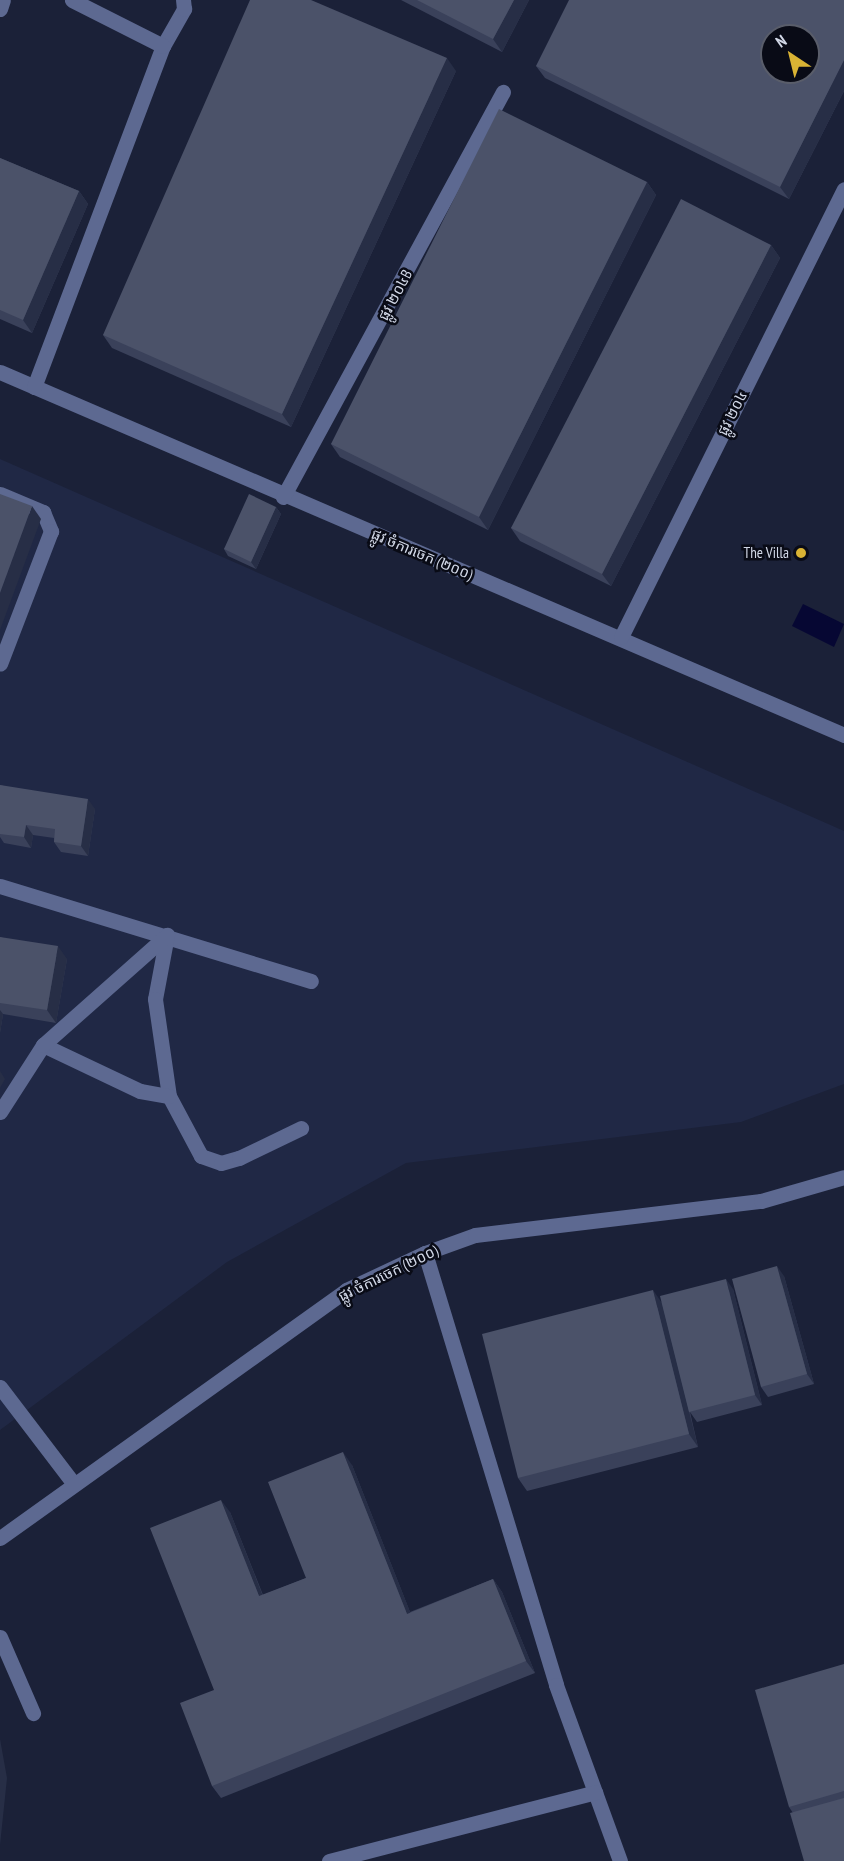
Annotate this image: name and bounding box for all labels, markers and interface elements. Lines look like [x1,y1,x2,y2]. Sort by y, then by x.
north arrow [760,24,820,84]
text: N [772,30,790,52]
street label: ផ្លូវ ២០៤B [374,266,416,324]
street label: ផ្លូវ ២០៤ [713,388,751,438]
street label: ផ្លូវ ចំការចេក (២០០) [369,525,475,583]
place label: The Villa [743,544,789,562]
marker: The Villa [794,546,808,560]
street label: ផ្លូវ ចំការចេក (២០០) [335,1241,441,1305]

